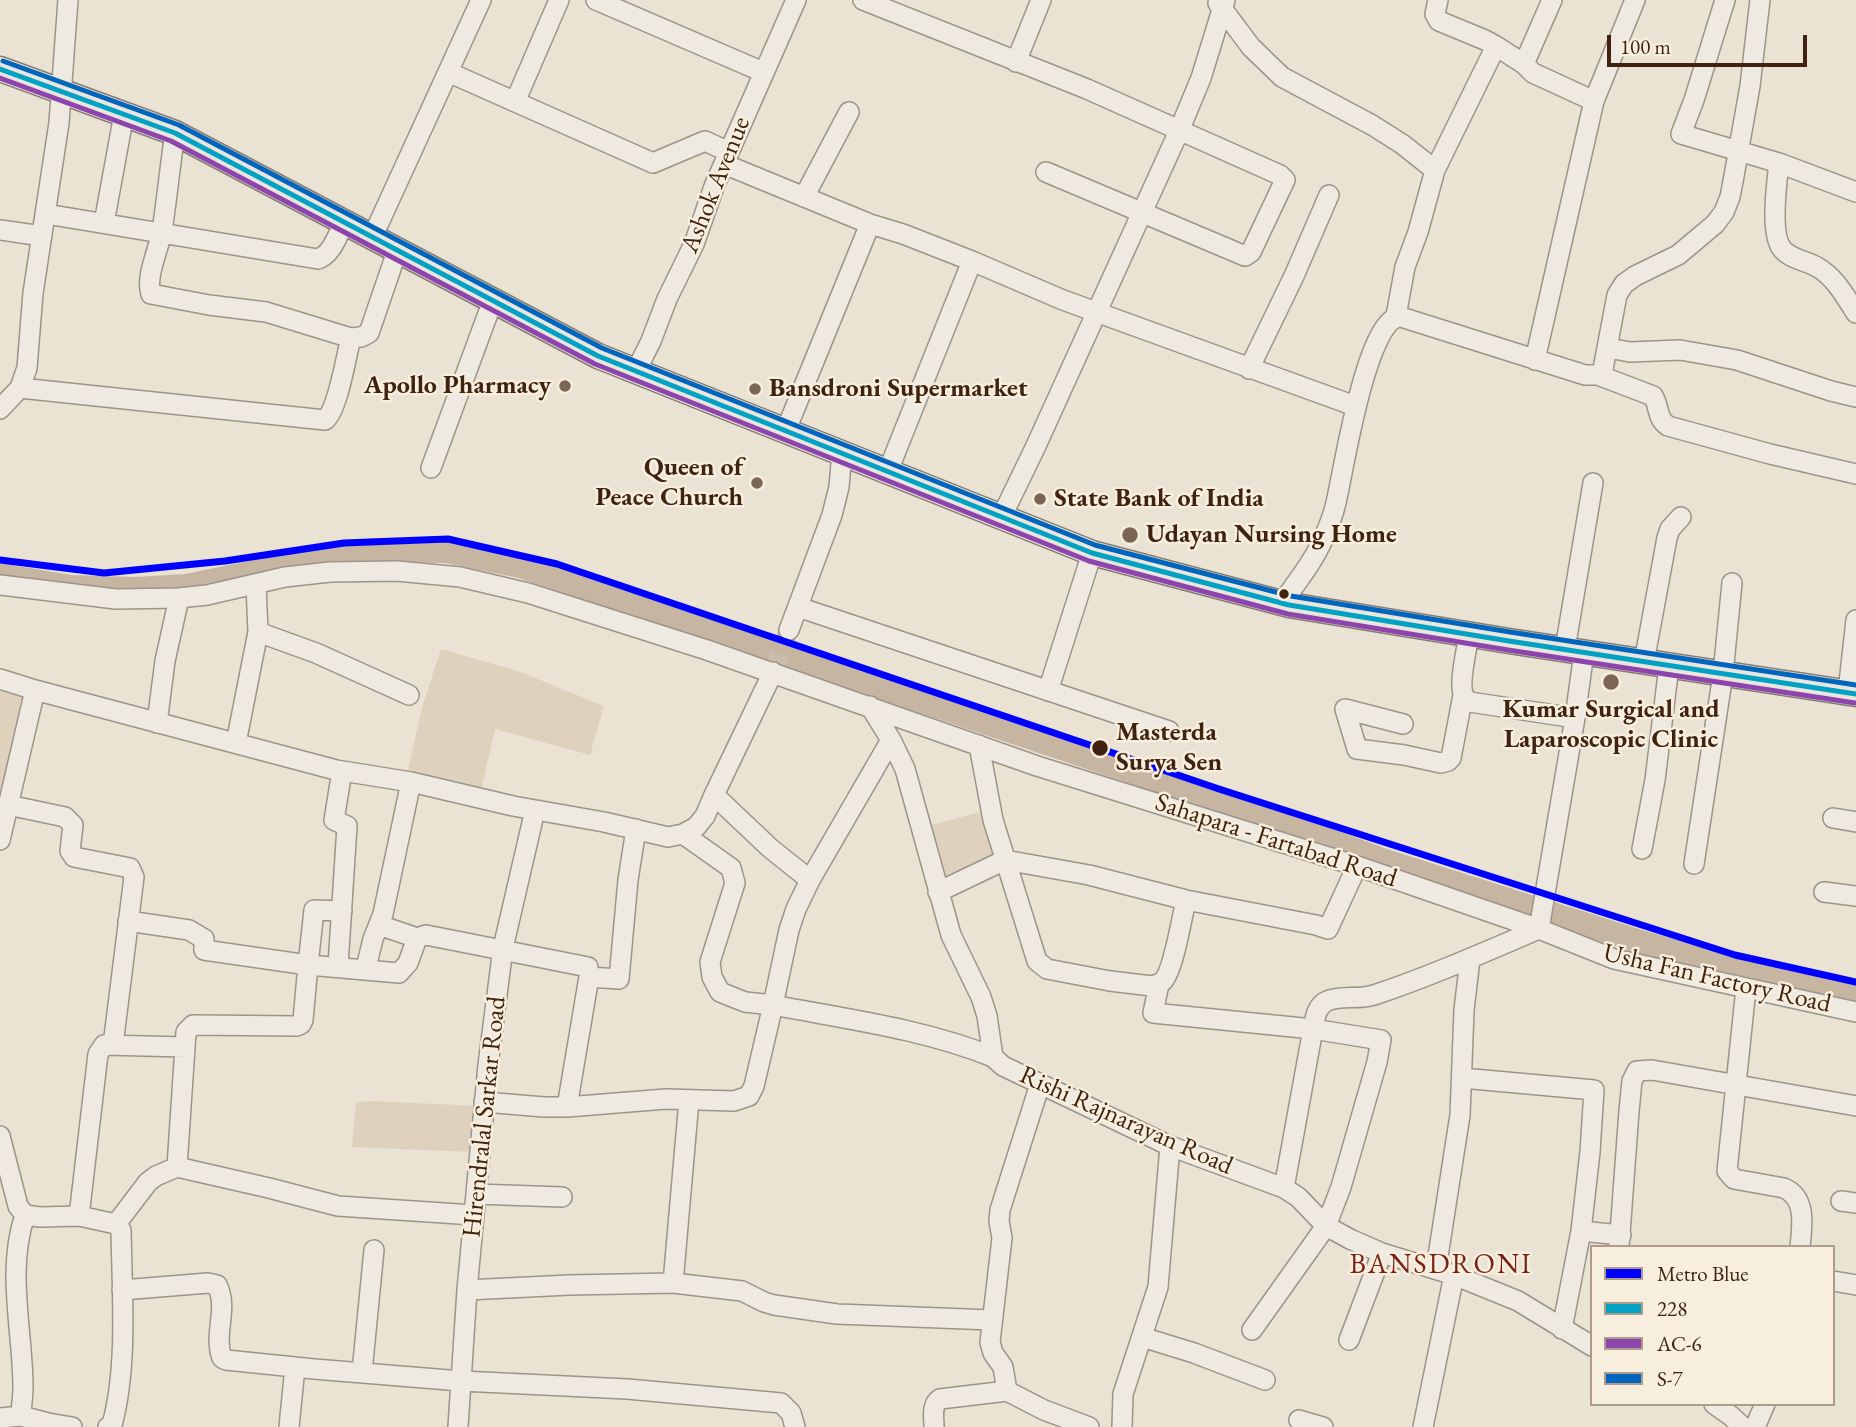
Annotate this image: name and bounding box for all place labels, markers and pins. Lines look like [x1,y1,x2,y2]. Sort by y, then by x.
place label: Apollo Pharmacy [364,370,551,402]
place label: Bansdroni Supermarket [769,373,1028,405]
marker: Apollo Pharmacy [557,378,573,394]
marker: Bansdroni Supermarket [747,381,763,397]
place label: Queen of Peace Church [595,452,743,514]
marker: Queen of Peace Church [749,475,765,491]
place label: State Bank of India [1054,483,1264,515]
marker: State Bank of India [1032,491,1048,507]
place label: Udayan Nursing Home [1146,519,1397,551]
marker: Udayan Nursing Home [1120,525,1140,545]
unlabelled marker [1277,587,1291,601]
marker: Kumar Surgical and Laparoscopic Clinic [1601,672,1621,692]
place label: Kumar Surgical and Laparoscopic Clinic [1502,694,1720,756]
place label: Masterda Surya Sen [1116,717,1222,778]
marker: Masterda Surya Sen [1090,738,1110,758]

